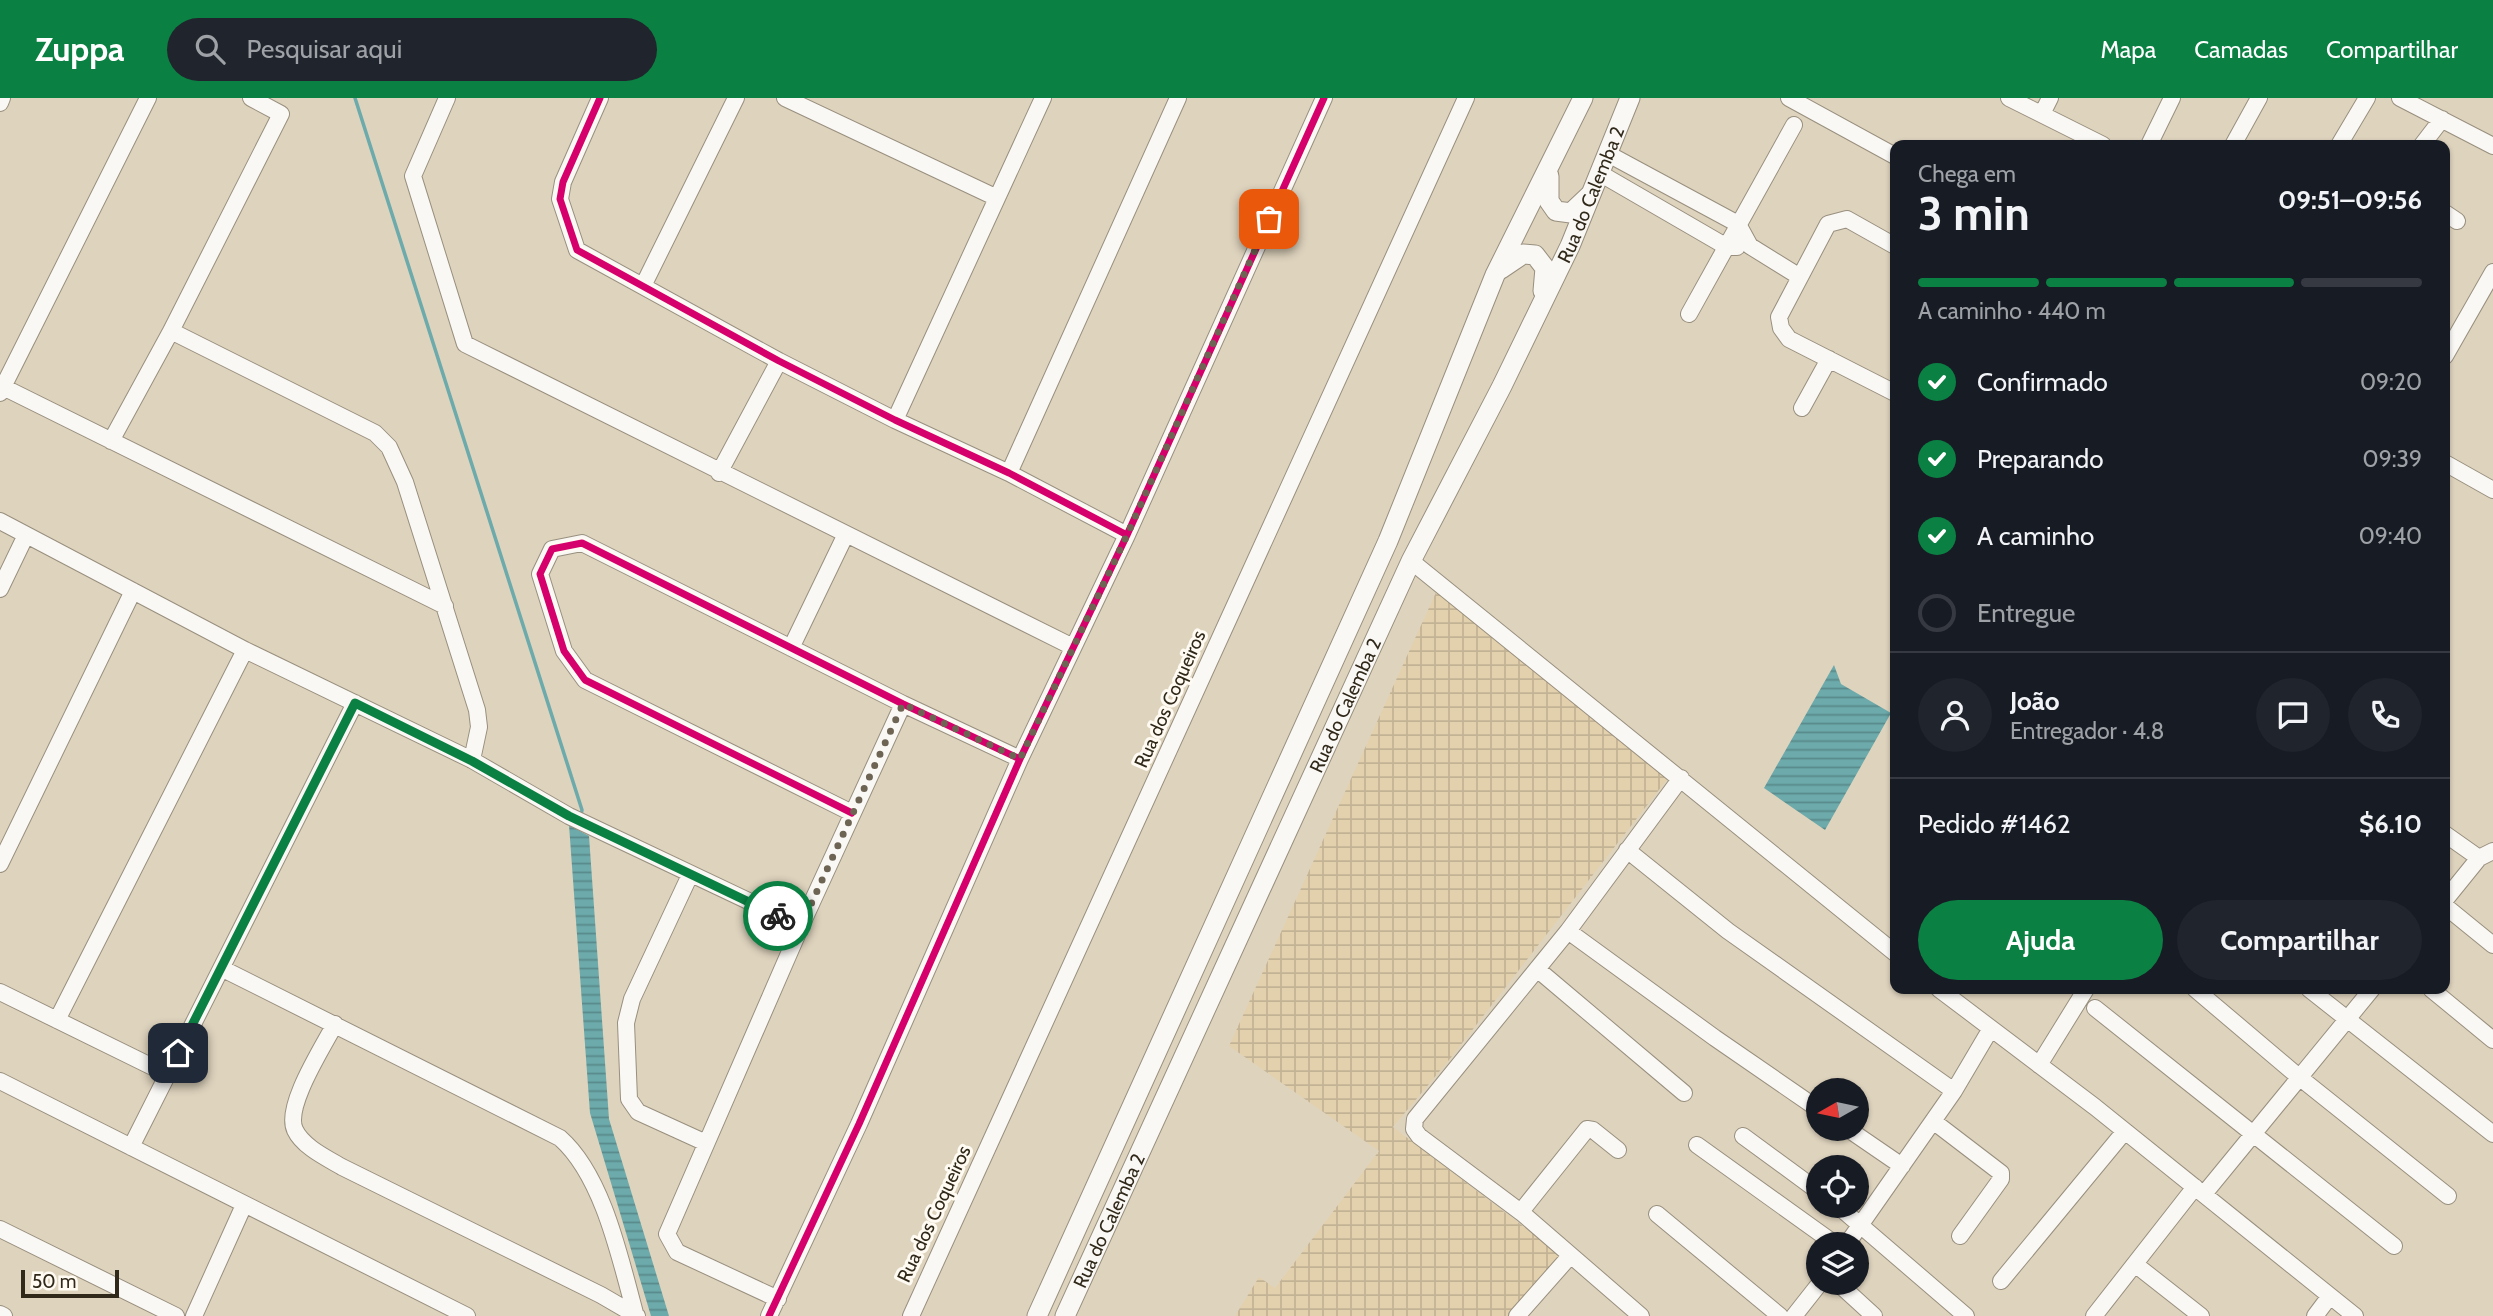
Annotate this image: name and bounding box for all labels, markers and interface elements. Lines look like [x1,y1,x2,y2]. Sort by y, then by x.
search box [167,18,657,81]
text: Zuppa [35,29,125,69]
icon: search [191,30,229,68]
text: Pesquisar aqui [247,33,402,65]
text: Mapa [2100,35,2156,64]
text: Camadas [2194,35,2288,64]
text: Compartilhar [2326,35,2458,64]
street label: Rua do Calemba 2 [1552,123,1629,266]
text: Chega em [1918,160,2016,188]
text: 09:51–09:56 [2278,184,2422,216]
text: 3 min [1918,186,2030,242]
pin [1239,189,1299,249]
icon: bag [1250,200,1288,238]
text: A caminho · 440 m [1918,297,2106,325]
icon: check [1918,363,1956,401]
text: Confirmado [1977,366,2108,398]
text: 09:20 [2360,368,2422,396]
icon: check [1918,440,1956,478]
text: Preparando [1977,443,2104,475]
text: 09:39 [2363,445,2422,473]
icon: check [1918,517,1956,555]
text: A caminho [1977,520,2094,552]
text: 09:40 [2359,522,2422,550]
text: Entregue [1977,597,2075,629]
street label: Rua dos Coqueiros [1129,627,1211,771]
street label: Rua do Calemba 2 [1304,634,1386,776]
button: person [1918,678,1992,752]
button: chat [2256,678,2330,752]
button: phone [2348,678,2422,752]
text: João [2010,685,2060,717]
text: Entregador · 4.8 [2010,717,2164,745]
text: Pedido #1462 [1918,808,2071,840]
text: $6.10 [2359,808,2422,840]
courier [743,881,813,951]
icon: bike [759,897,797,935]
button: Ajuda [1918,900,2163,980]
button: Compartilhar [2177,900,2422,980]
pin [148,1023,208,1083]
icon: home [159,1034,197,1072]
north arrow [1806,1078,1869,1141]
map controls [1806,1078,1869,1295]
street label: Rua dos Coqueiros [892,1142,976,1286]
street label: Rua do Calemba 2 [1068,1150,1149,1291]
button: locate [1806,1155,1869,1218]
button: layers [1806,1232,1869,1295]
scale bar [21,1267,119,1299]
text: 50 m [32,1270,76,1293]

